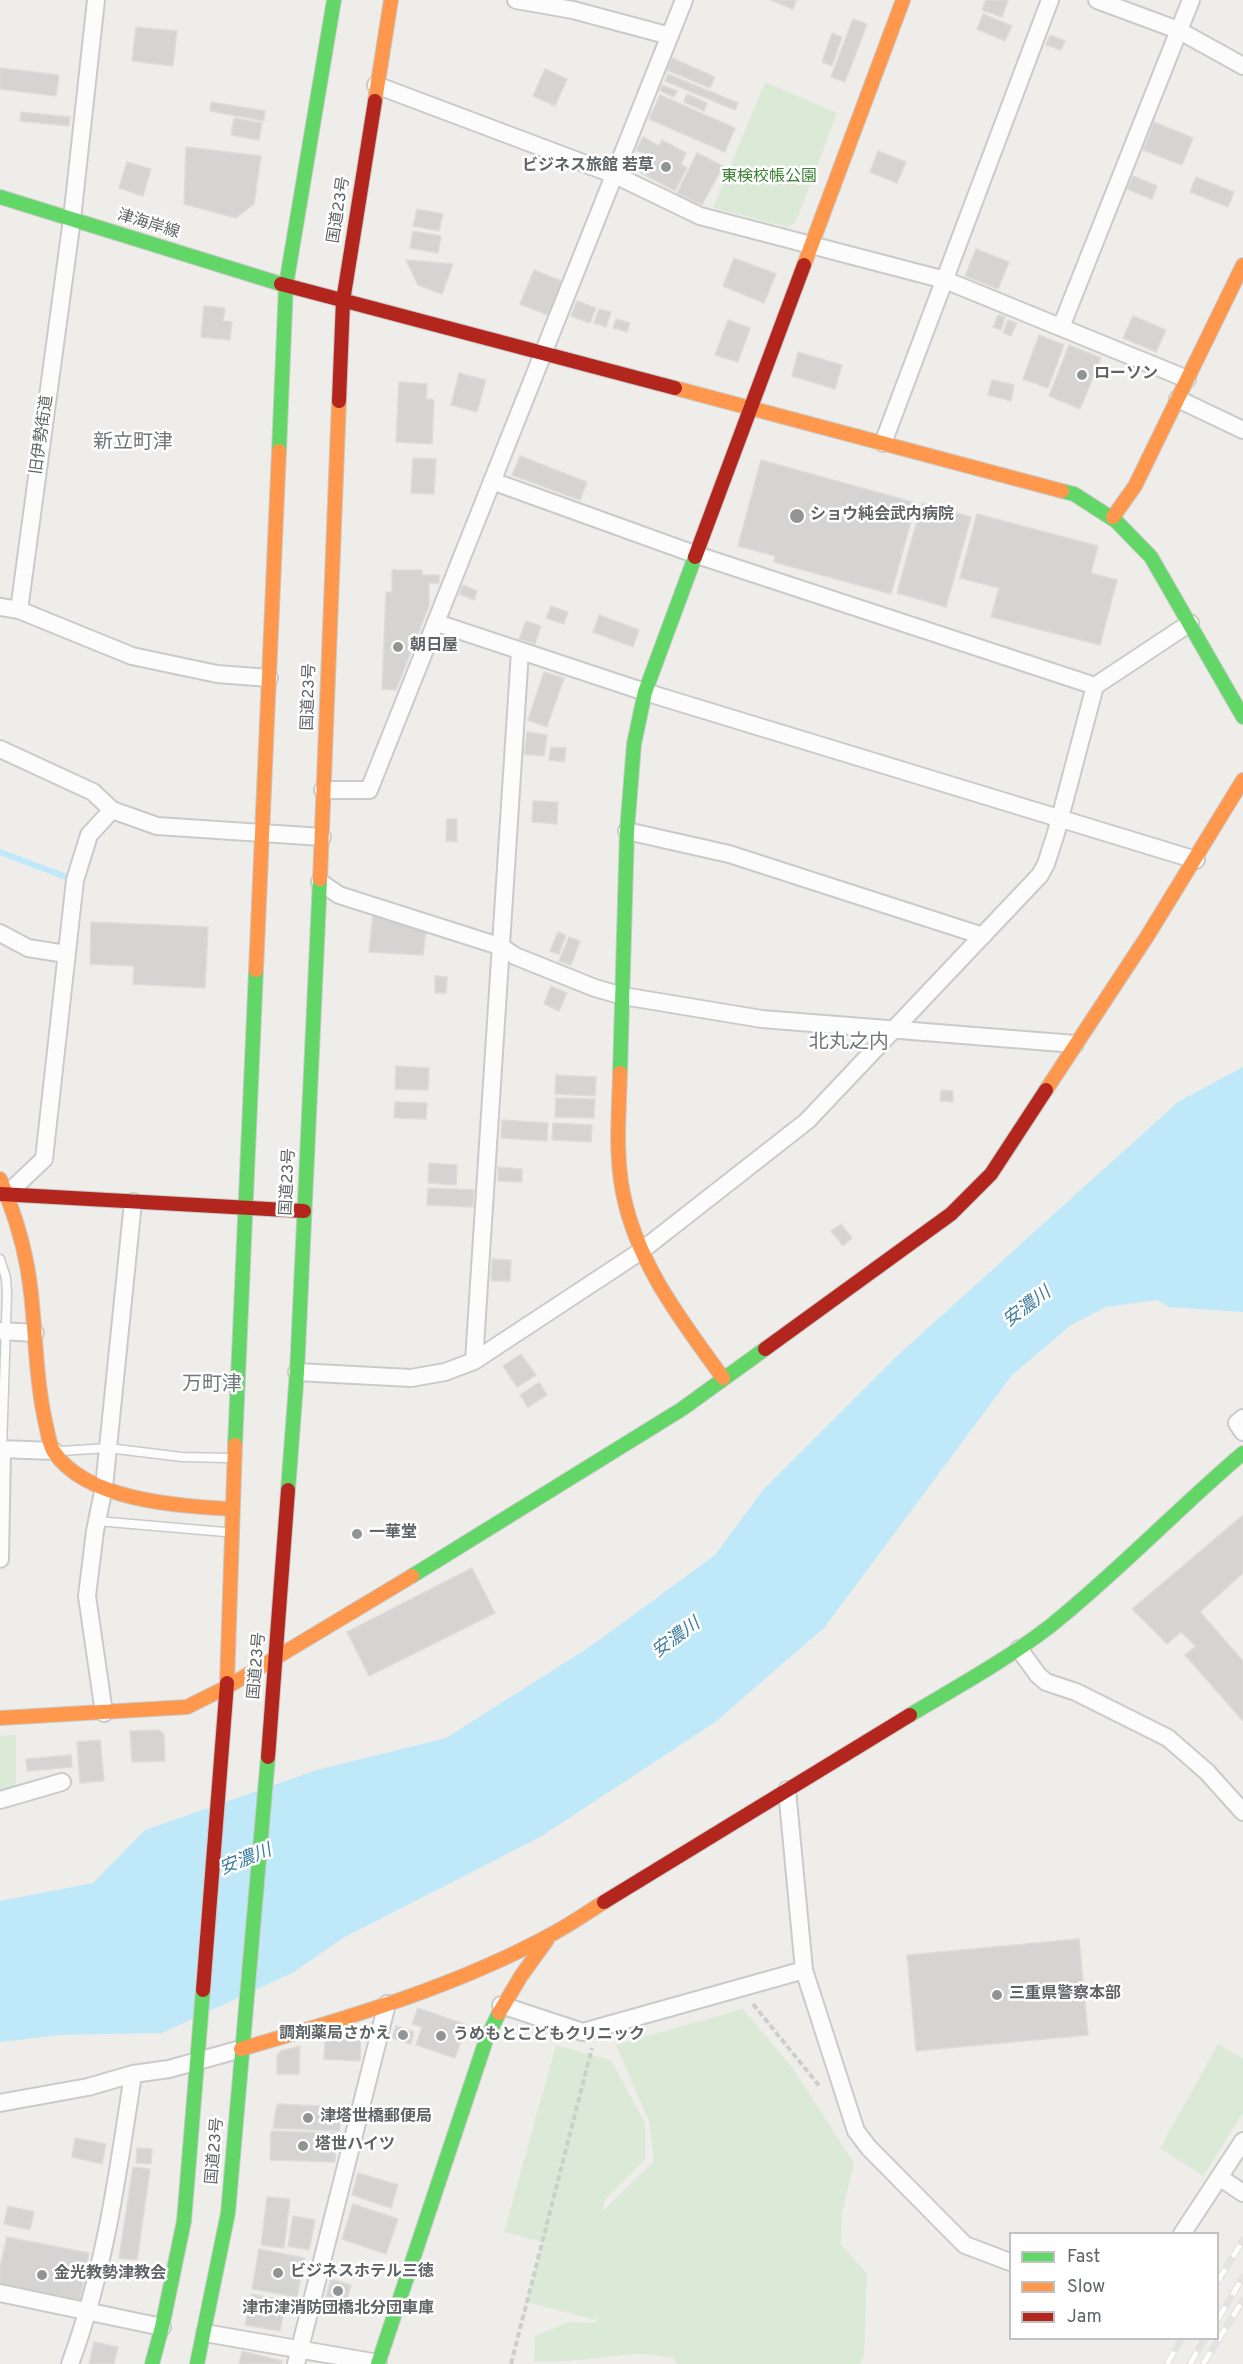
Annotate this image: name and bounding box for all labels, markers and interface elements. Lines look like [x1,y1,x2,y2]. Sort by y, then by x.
place label: ビジネス旅館 若草 [522,157,654,177]
marker: ビジネス旅館 若草 [659,160,673,174]
park label: 東検校帳公園 [721,168,817,188]
street label: 国道23号 [325,175,355,245]
street label: 津海岸線 [115,206,181,244]
place label: ローソン [1094,365,1158,385]
marker: ローソン [1075,368,1089,382]
street label: 旧伊勢街道 [28,394,58,476]
district label: 新立町津 [93,432,173,456]
place label: ショウ純会武内病院 [810,506,954,526]
marker: ショウ純会武内病院 [788,507,806,525]
place label: 朝日屋 [410,637,458,657]
marker: 朝日屋 [391,640,405,654]
street label: 国道23号 [299,663,321,731]
district label: 北丸之内 [809,1032,889,1056]
street label: 国道23号 [278,1148,300,1216]
water label: 安濃川 [1000,1283,1056,1333]
district label: 万町津 [182,1374,242,1398]
place label: 一華堂 [369,1524,417,1544]
marker: 一華堂 [350,1527,364,1541]
water label: 安濃川 [649,1614,705,1664]
street label: 国道23号 [245,1632,271,1700]
water label: 安濃川 [217,1841,275,1881]
place label: 三重県警察本部 [1009,1985,1121,2005]
marker: 三重県警察本部 [990,1988,1004,2002]
place label: 調剤薬局さかえ [279,2025,391,2045]
place label: うめもとこどもクリニック [453,2026,645,2046]
marker: 調剤薬局さかえ [396,2028,410,2042]
marker: うめもとこどもクリニック [434,2029,448,2043]
place label: 津塔世橋郵便局 [320,2108,432,2128]
marker: 津塔世橋郵便局 [301,2111,315,2125]
street label: 国道23号 [203,2117,229,2185]
place label: 塔世ハイツ [315,2136,395,2156]
marker: 塔世ハイツ [296,2139,310,2153]
legend [1009,2232,1219,2340]
text: Fast [1067,2246,1100,2269]
place label: ビジネスホテル三徳 [290,2263,434,2283]
place label: 金光教勢津教会 [54,2265,166,2285]
marker: ビジネスホテル三徳 [271,2266,285,2280]
marker: 金光教勢津教会 [35,2268,49,2282]
text: Slow [1067,2276,1105,2299]
marker: 津市津消防団橋北分団車庫 [331,2284,345,2298]
place label: 津市津消防団橋北分団車庫 [242,2300,434,2320]
text: Jam [1067,2306,1102,2329]

